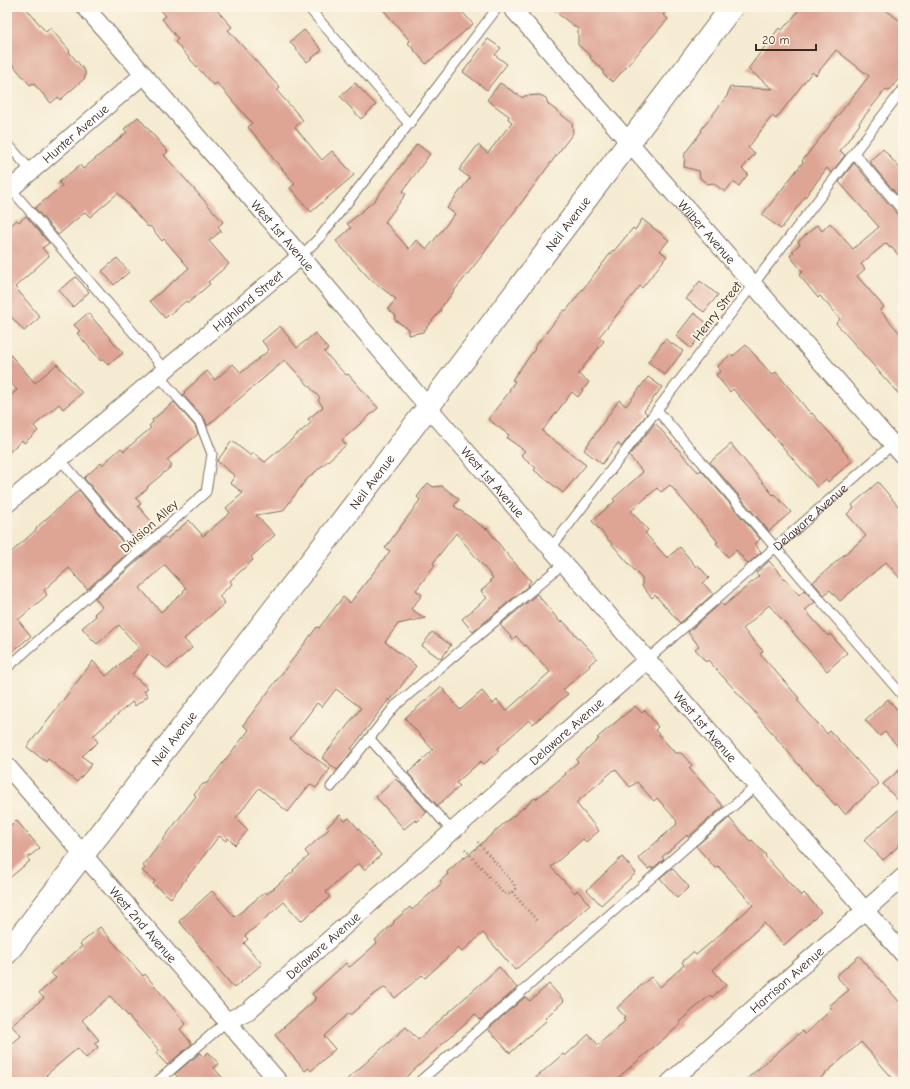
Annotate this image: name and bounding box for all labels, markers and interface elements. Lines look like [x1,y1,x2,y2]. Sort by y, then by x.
scale bar [756,26,816,52]
text: 20 m [762,33,790,47]
street label: Hunter Avenue [39,100,112,166]
street label: Neil Avenue [542,193,593,254]
street label: West 1st Avenue [248,197,318,274]
street label: Wilber Avenue [675,197,739,267]
street label: Highland Street [210,266,287,334]
street label: Henry Street [689,277,746,344]
street label: West 1st Avenue [458,443,528,521]
street label: Neil Avenue [346,451,398,512]
street label: Delaware Avenue [770,480,851,553]
street label: Division Alley [117,496,181,556]
street label: West 1st Avenue [671,688,740,765]
street label: Delaware Avenue [526,694,607,768]
street label: Neil Avenue [148,707,200,768]
street label: West 2nd Avenue [107,883,180,966]
street label: Delaware Avenue [283,908,363,982]
street label: Harrison Avenue [747,943,827,1016]

